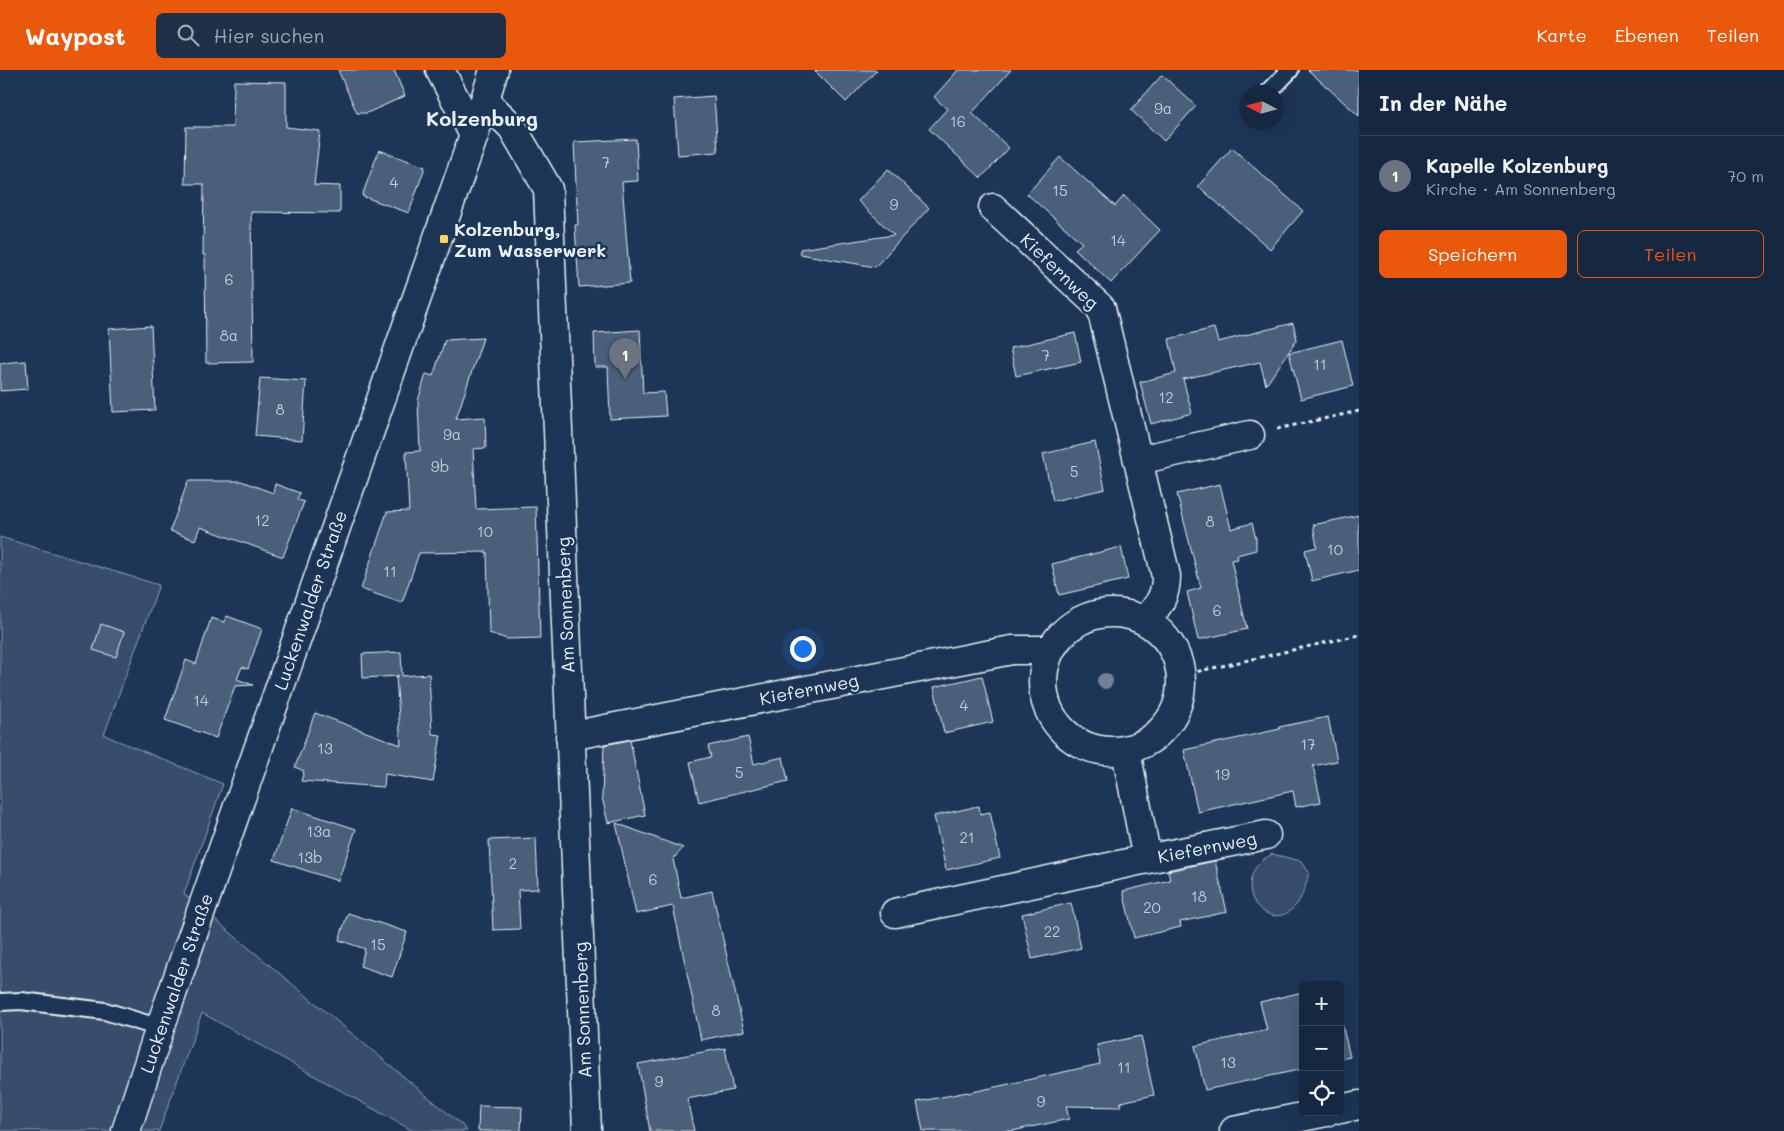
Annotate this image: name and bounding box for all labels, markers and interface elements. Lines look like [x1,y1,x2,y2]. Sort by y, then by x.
search box [156,13,506,58]
text: Waypost [25,20,126,51]
icon: search [174,21,202,49]
text: Hier suchen [214,23,324,48]
text: Karte [1536,23,1587,47]
text: Ebenen [1615,23,1679,47]
text: Teilen [1707,23,1759,47]
north arrow [1239,85,1284,130]
text: In der Nähe [1379,89,1507,116]
house number: 9a [1154,98,1172,118]
district label: Kolzenburg [426,105,538,131]
house number: 16 [950,111,966,131]
house number: 7 [602,152,610,172]
text: Kapelle Kolzenburg [1426,153,1608,178]
text: 1 [1391,165,1399,186]
text: 70 m [1727,165,1764,186]
house number: 4 [390,172,399,192]
text: Kirche · Am Sonnenberg [1426,178,1616,199]
house number: 15 [1052,180,1068,200]
house number: 9 [890,194,899,214]
place label: Kolzenburg, Zum Wasserwerk [454,217,606,262]
street label: Kiefernweg [1016,228,1104,314]
house number: 14 [1110,230,1126,250]
button: Speichern [1379,230,1567,278]
button: Teilen [1577,230,1764,278]
marker: Kolzenburg, Zum Wasserwerk [438,233,450,245]
house number: 6 [224,269,234,289]
house number: 8a [220,325,238,345]
pin: 1 [609,338,641,379]
house number: 7 [1042,345,1050,365]
house number: 11 [1313,354,1327,374]
house number: 12 [1158,387,1174,407]
house number: 8 [275,399,285,419]
house number: 9a [443,424,461,444]
house number: 9b [431,456,449,476]
house number: 5 [1070,461,1078,481]
street label: Luckenwalder Straße [268,507,352,693]
house number: 12 [254,510,270,530]
house number: 8 [1205,511,1215,531]
house number: 10 [477,521,493,541]
street label: Am Sonnenberg [551,536,579,674]
house number: 10 [1327,539,1343,559]
house number: 11 [383,561,397,581]
house number: 6 [1212,600,1222,620]
your location [790,636,816,662]
street label: Kiefernweg [757,668,861,710]
house number: 14 [193,690,209,710]
house number: 4 [960,695,969,715]
house number: 17 [1300,734,1316,754]
house number: 13 [317,738,333,758]
house number: 5 [735,762,743,782]
house number: 19 [1214,764,1230,784]
house number: 13a [307,821,331,841]
street label: Kiefernweg [1155,826,1259,868]
house number: 21 [959,827,975,847]
house number: 13b [297,847,323,867]
house number: 2 [509,853,517,873]
house number: 6 [648,869,658,889]
house number: 18 [1191,886,1207,906]
street label: Luckenwalder Straße [134,890,218,1076]
house number: 20 [1143,897,1161,917]
house number: 22 [1044,921,1060,941]
house number: 15 [370,934,386,954]
street label: Am Sonnenberg [568,941,596,1079]
map controls [1299,981,1344,1116]
button: + [1299,981,1344,1026]
house number: 8 [711,1000,721,1020]
button: − [1299,1026,1344,1071]
house number: 13 [1220,1052,1236,1072]
house number: 11 [1117,1057,1131,1077]
house number: 9 [655,1071,664,1091]
button: locate [1299,1071,1344,1116]
house number: 9 [1037,1091,1046,1111]

